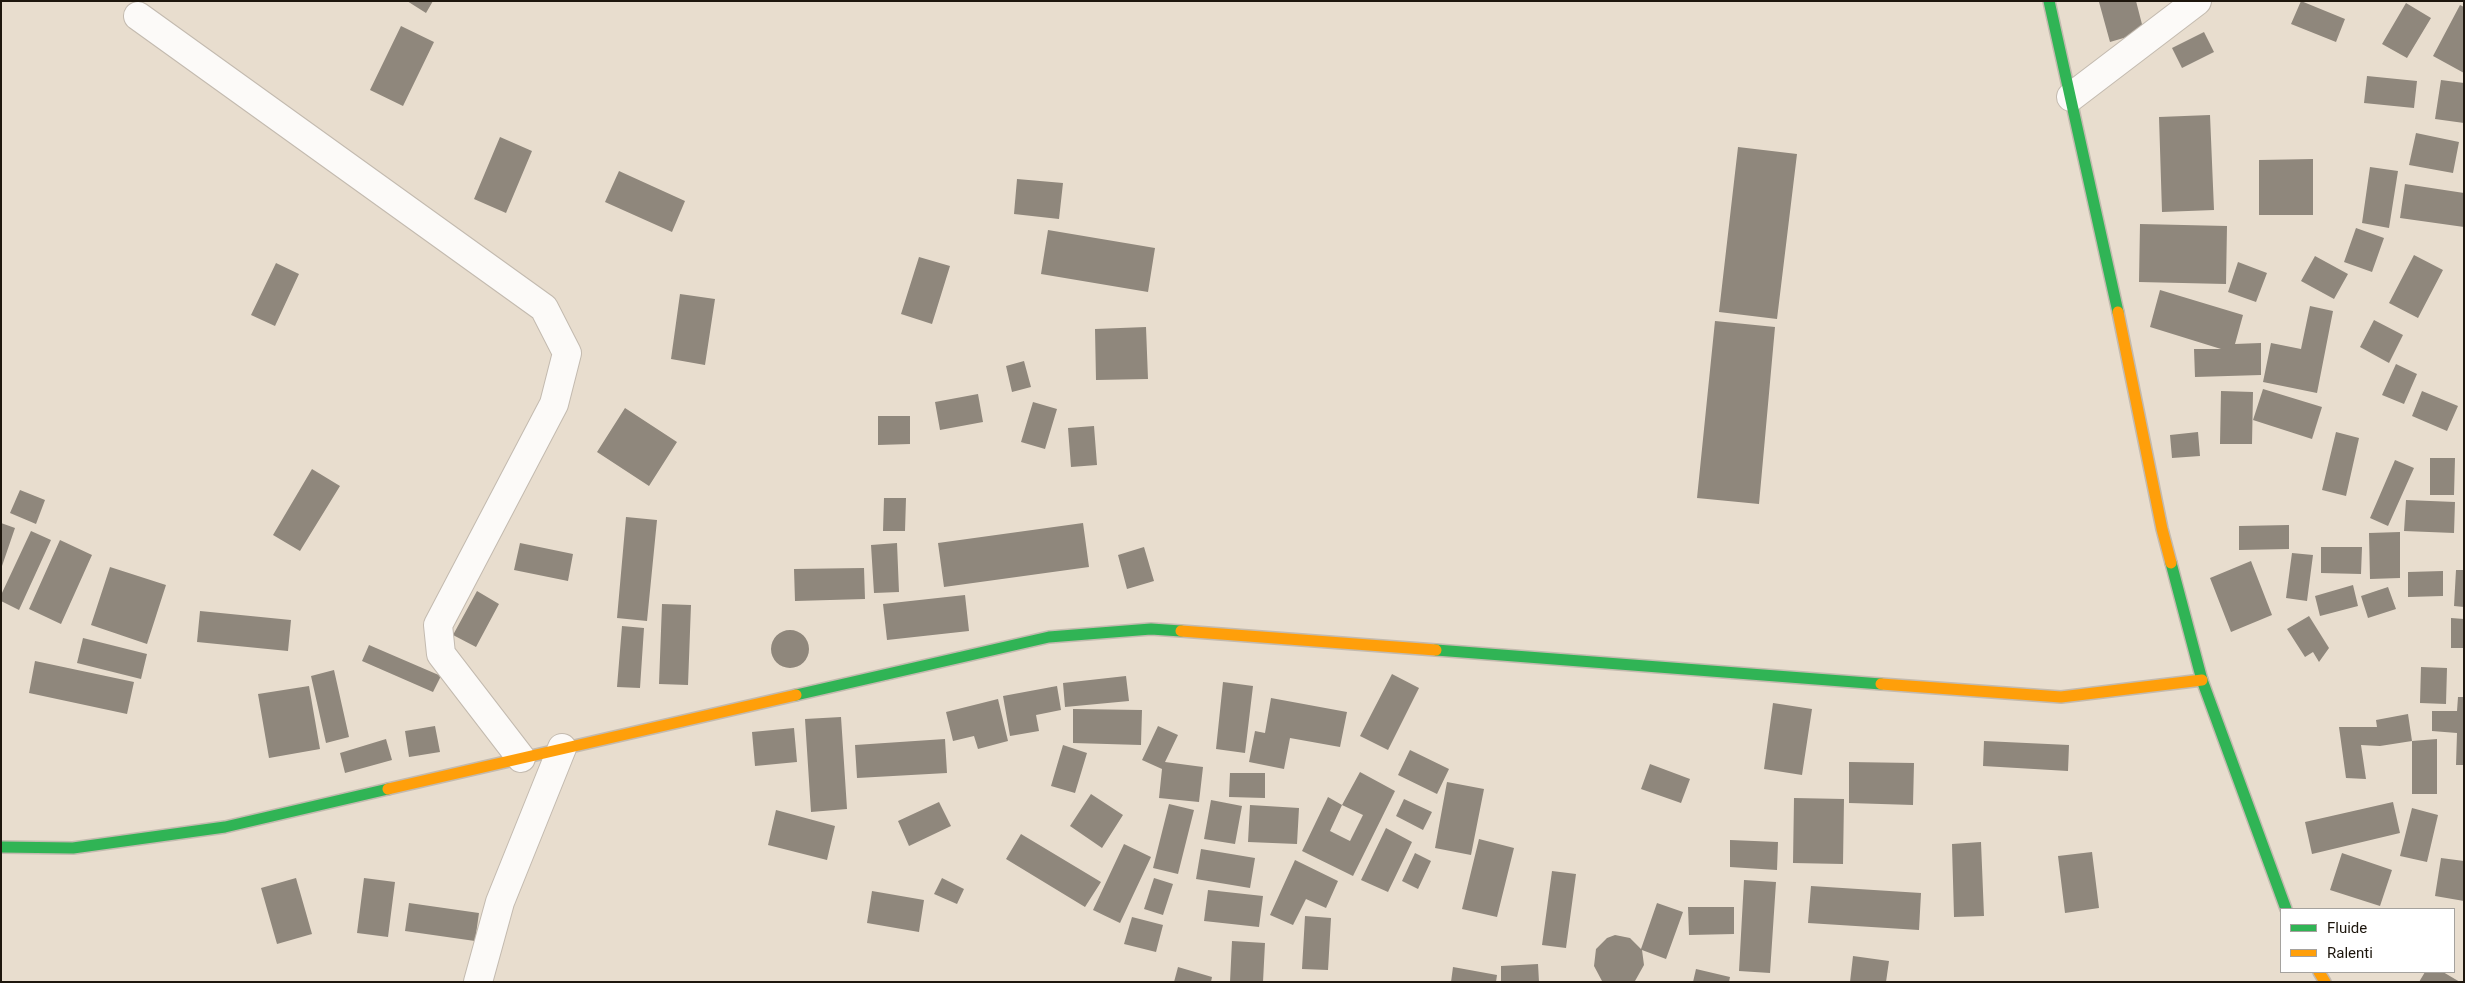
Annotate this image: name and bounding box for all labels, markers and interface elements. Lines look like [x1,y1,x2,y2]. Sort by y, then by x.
legend [2280,908,2455,973]
text: Fluide [2327,919,2367,937]
text: Ralenti [2327,944,2373,962]

